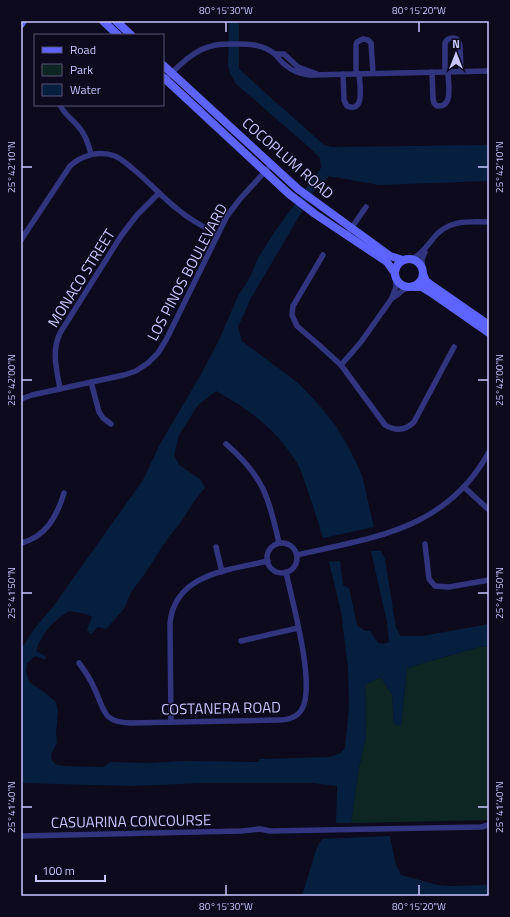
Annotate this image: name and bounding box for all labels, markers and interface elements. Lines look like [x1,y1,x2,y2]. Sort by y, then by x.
text: 80°15'30"W [199,3,253,18]
text: 80°15'20"W [392,3,446,18]
legend [34,34,164,106]
north arrow [436,34,476,74]
text: N [452,36,460,52]
text: Road [70,40,96,59]
text: Park [70,60,93,79]
text: Water [70,80,101,99]
street label: COCOPLUM ROAD [237,112,339,204]
text: 25°42'10"N [4,141,19,193]
text: 25°42'10"N [492,141,507,193]
street label: LOS PINOS BOULEVARD [141,199,233,345]
street label: MONACO STREET [41,224,121,332]
text: 25°42'00"N [4,354,19,406]
text: 25°42'00"N [492,354,507,406]
text: 25°41'50"N [4,567,19,619]
text: 25°41'50"N [492,567,507,619]
street label: COSTANERA ROAD [161,695,281,721]
text: 25°41'40"N [4,781,19,833]
text: 25°41'40"N [492,781,507,833]
street label: CASUARINA CONCOURSE [51,808,211,834]
scale bar [36,857,105,883]
text: 100 m [42,861,75,880]
text: 80°15'30"W [199,899,253,914]
text: 80°15'20"W [392,899,446,914]

